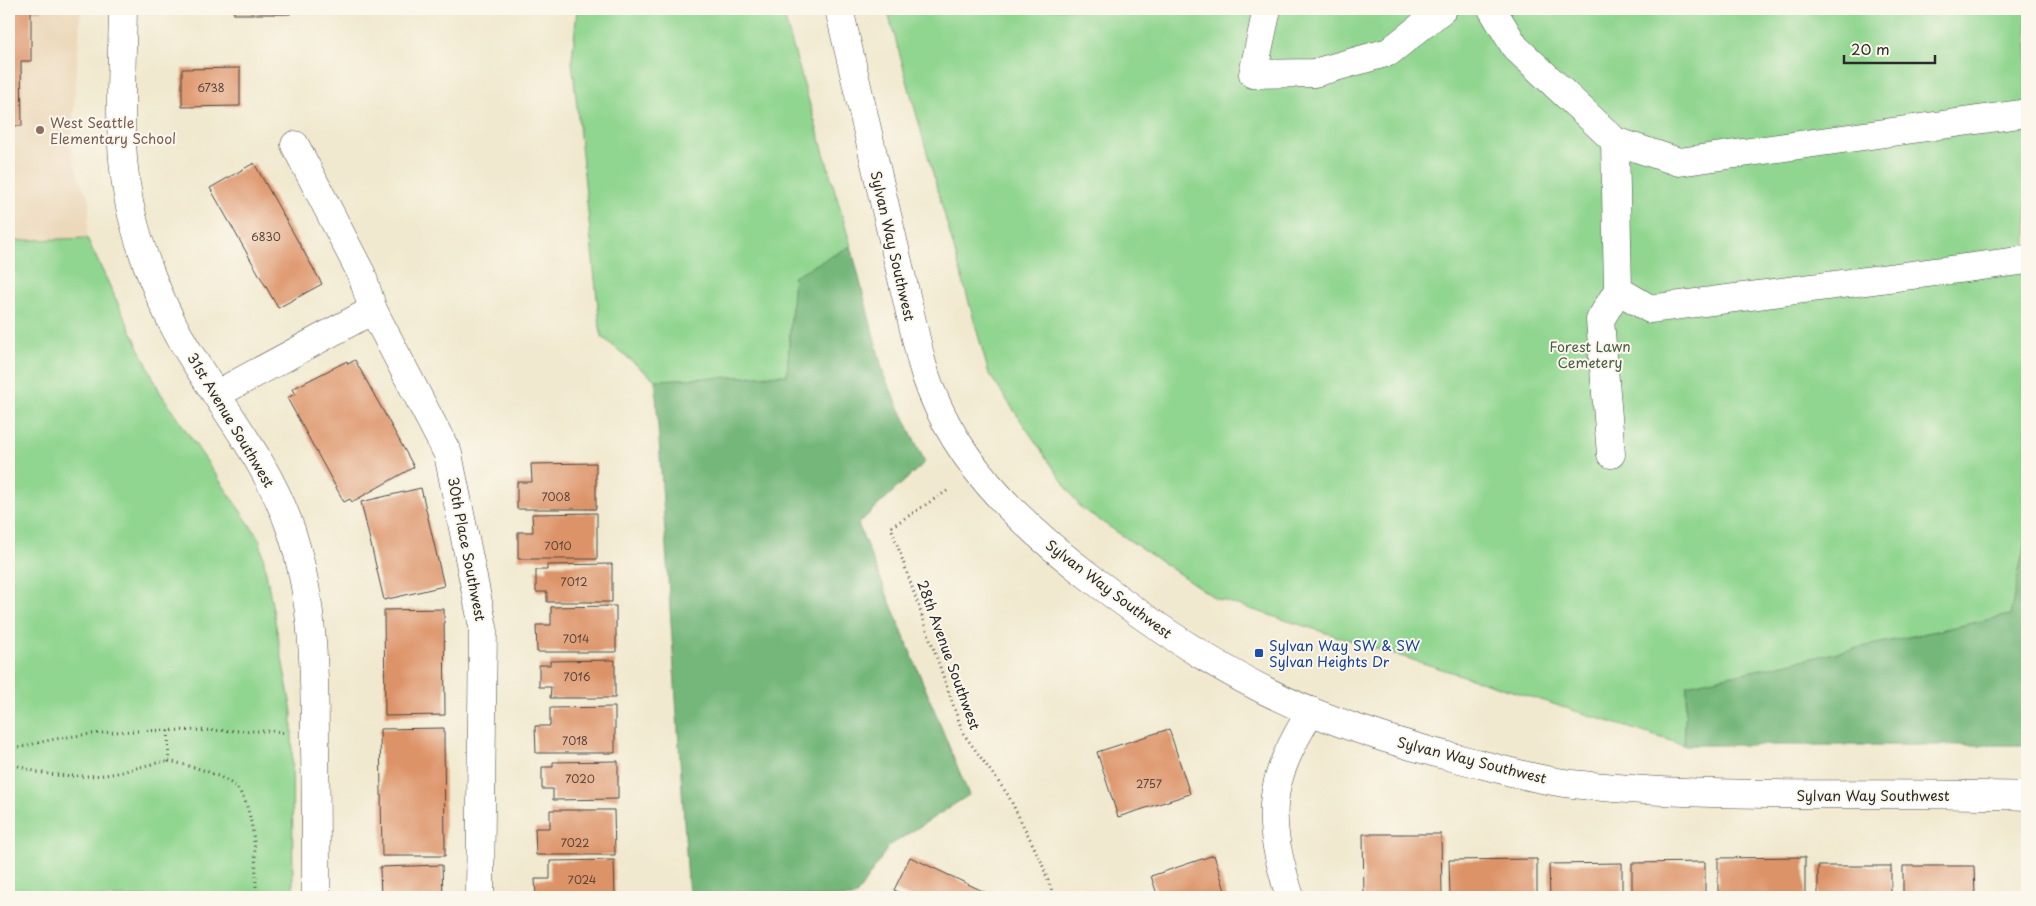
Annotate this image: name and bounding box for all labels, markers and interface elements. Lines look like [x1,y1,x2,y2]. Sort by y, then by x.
scale bar [1844,32,1935,64]
text: 20 m [1851,37,1890,60]
house number: 6738 [197,79,225,96]
place label: West Seattle Elementary School [50,112,176,149]
marker: West Seattle Elementary School [34,124,46,136]
street label: Sylvan Way Southwest [866,169,921,323]
house number: 6830 [251,228,281,245]
park label: Forest Lawn Cemetery [1549,336,1631,373]
street label: 31st Avenue Southwest [182,349,280,492]
street label: 30th Place Southwest [443,475,491,623]
house number: 7008 [541,488,571,505]
street label: Sylvan Way Southwest [1042,535,1177,644]
house number: 7010 [544,537,572,554]
house number: 7012 [561,573,588,590]
street label: 28th Avenue Southwest [912,577,986,733]
house number: 7014 [563,630,589,647]
place label: Sylvan Way SW & SW Sylvan Heights Dr [1269,635,1420,672]
marker: Sylvan Way SW & SW Sylvan Heights Dr [1253,647,1265,659]
house number: 7016 [564,668,591,685]
street label: Sylvan Way Southwest [1395,731,1549,789]
house number: 7018 [562,732,588,749]
house number: 7020 [565,770,595,787]
house number: 2757 [1136,775,1162,792]
street label: Sylvan Way Southwest [1796,785,1950,806]
house number: 7022 [561,834,589,851]
house number: 7024 [568,871,596,888]

